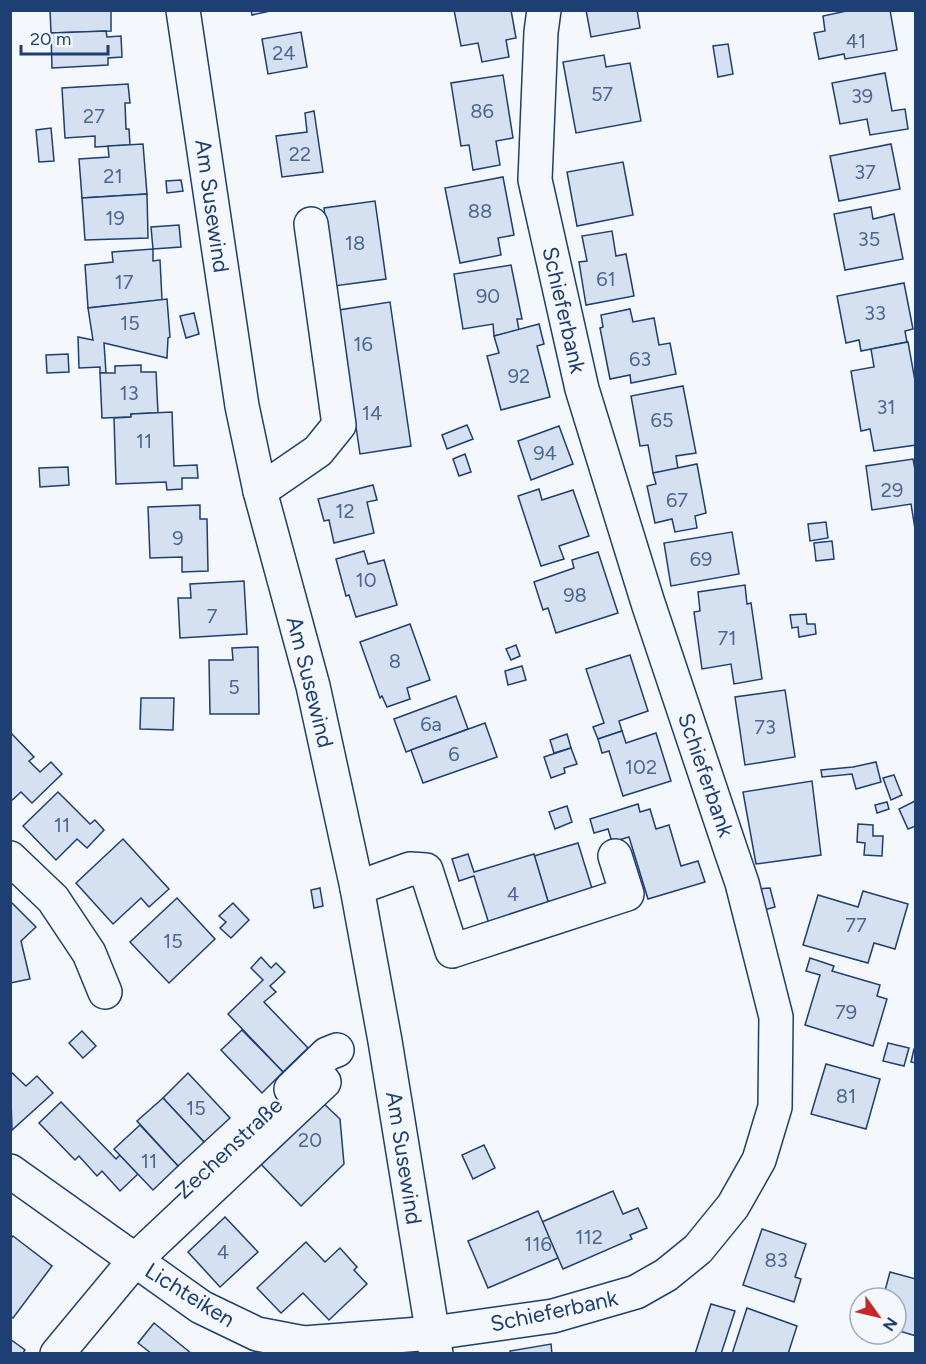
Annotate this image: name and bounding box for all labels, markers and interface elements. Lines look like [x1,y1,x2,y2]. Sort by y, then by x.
scale bar [21,18,108,56]
text: 20 m [30,28,71,50]
house number: 41 [846,29,866,53]
house number: 24 [272,41,296,65]
house number: 57 [591,82,613,106]
house number: 39 [851,84,873,108]
house number: 86 [470,99,494,123]
house number: 27 [83,104,105,128]
street label: Am Susewind [189,138,235,274]
house number: 22 [289,142,311,166]
house number: 37 [854,160,876,184]
house number: 21 [103,164,123,188]
house number: 88 [468,199,492,223]
house number: 19 [105,206,125,230]
house number: 35 [858,227,880,251]
house number: 18 [345,231,365,255]
street label: Schieferbank [536,244,592,376]
house number: 61 [596,267,616,291]
house number: 17 [115,270,134,294]
house number: 90 [476,284,500,308]
house number: 33 [864,301,886,325]
house number: 15 [120,311,140,335]
house number: 16 [353,332,373,356]
house number: 63 [629,347,651,371]
house number: 92 [508,364,530,388]
house number: 13 [119,381,139,405]
house number: 31 [876,395,896,419]
house number: 14 [362,401,382,425]
house number: 65 [651,408,673,432]
house number: 11 [136,429,152,453]
house number: 94 [533,441,557,465]
house number: 29 [881,478,903,502]
house number: 67 [666,488,688,512]
house number: 12 [335,499,355,523]
house number: 9 [172,526,184,550]
house number: 69 [690,547,712,571]
house number: 10 [355,568,377,592]
house number: 98 [563,583,587,607]
house number: 7 [207,604,218,628]
street label: Am Susewind [281,614,339,750]
house number: 71 [718,626,737,650]
house number: 8 [389,649,401,673]
house number: 5 [228,675,240,699]
street label: Schieferbank [672,709,740,841]
house number: 6a [420,712,442,736]
house number: 73 [754,715,776,739]
house number: 6 [448,742,460,766]
house number: 102 [625,755,657,779]
house number: 11 [54,813,70,837]
house number: 4 [507,882,519,906]
house number: 77 [845,913,867,937]
house number: 15 [163,929,183,953]
house number: 79 [835,1000,857,1024]
house number: 81 [836,1084,856,1108]
street label: Am Susewind [380,1090,428,1226]
street label: Zechenstraße [170,1092,288,1204]
house number: 15 [186,1096,206,1120]
house number: 20 [298,1128,322,1152]
house number: 11 [141,1149,157,1173]
house number: 112 [575,1225,603,1249]
house number: 116 [524,1232,552,1256]
house number: 4 [217,1240,229,1264]
house number: 83 [764,1248,788,1272]
street label: Lichteiken [140,1257,240,1333]
street label: Schieferbank [488,1284,620,1338]
north arrow [848,1286,908,1346]
text: N [879,1314,901,1335]

